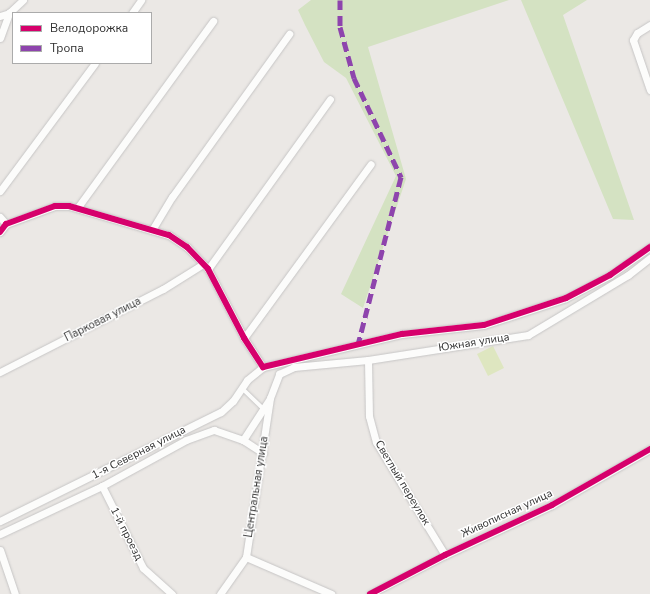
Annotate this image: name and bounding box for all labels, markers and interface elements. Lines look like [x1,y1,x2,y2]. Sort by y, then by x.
legend [12,12,152,64]
text: Велодорожка [50,20,128,36]
text: Тропа [50,40,84,56]
street label: Парковая улица [63,295,143,345]
street label: Южная улица [438,331,510,355]
street label: 1-я Северная улица [90,424,188,482]
street label: Центральная улица [242,435,272,539]
street label: Светлый переулок [372,438,432,528]
street label: Живописная улица [459,487,555,541]
street label: 1-й проезд [107,505,145,563]

